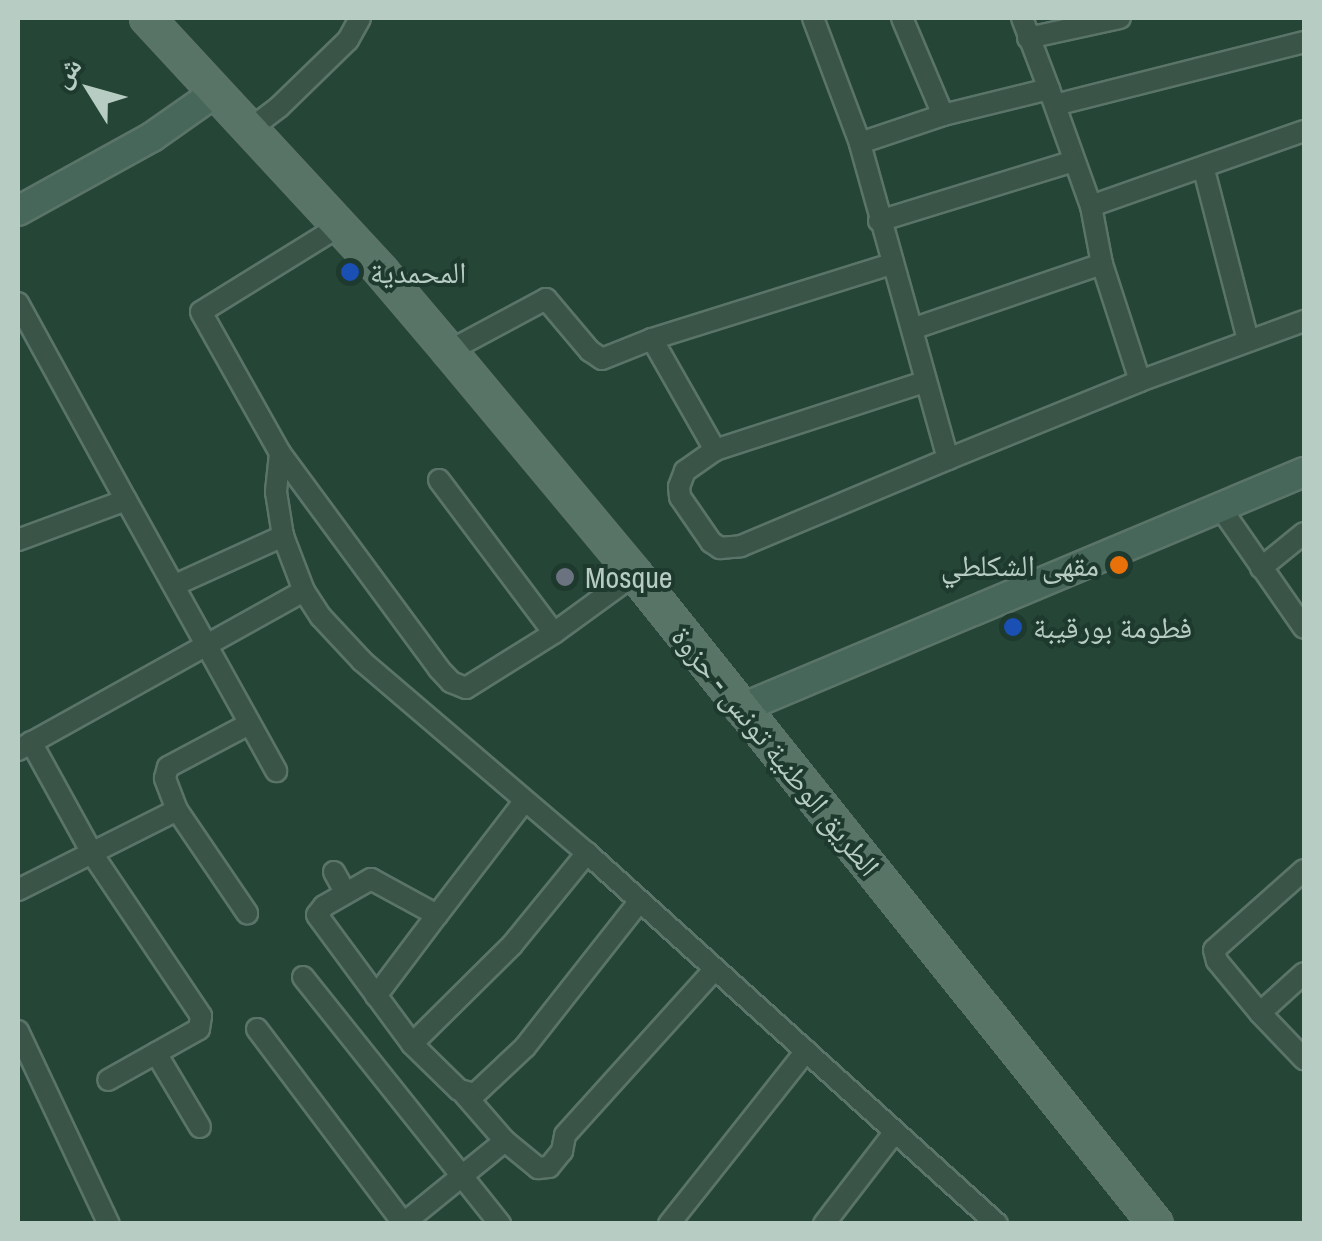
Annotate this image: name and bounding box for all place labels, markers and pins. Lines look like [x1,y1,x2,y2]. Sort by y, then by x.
place label: المحمدية [370,254,466,290]
marker: المحمدية [339,261,361,283]
place label: مقهى الشكلطي [941,547,1099,583]
marker: مقهى الشكلطي [1108,554,1130,576]
place label: Mosque [585,559,673,595]
marker: Mosque [554,566,576,588]
place label: فطومة بورقيبة [1033,609,1192,645]
marker: فطومة بورقيبة [1002,616,1024,638]

